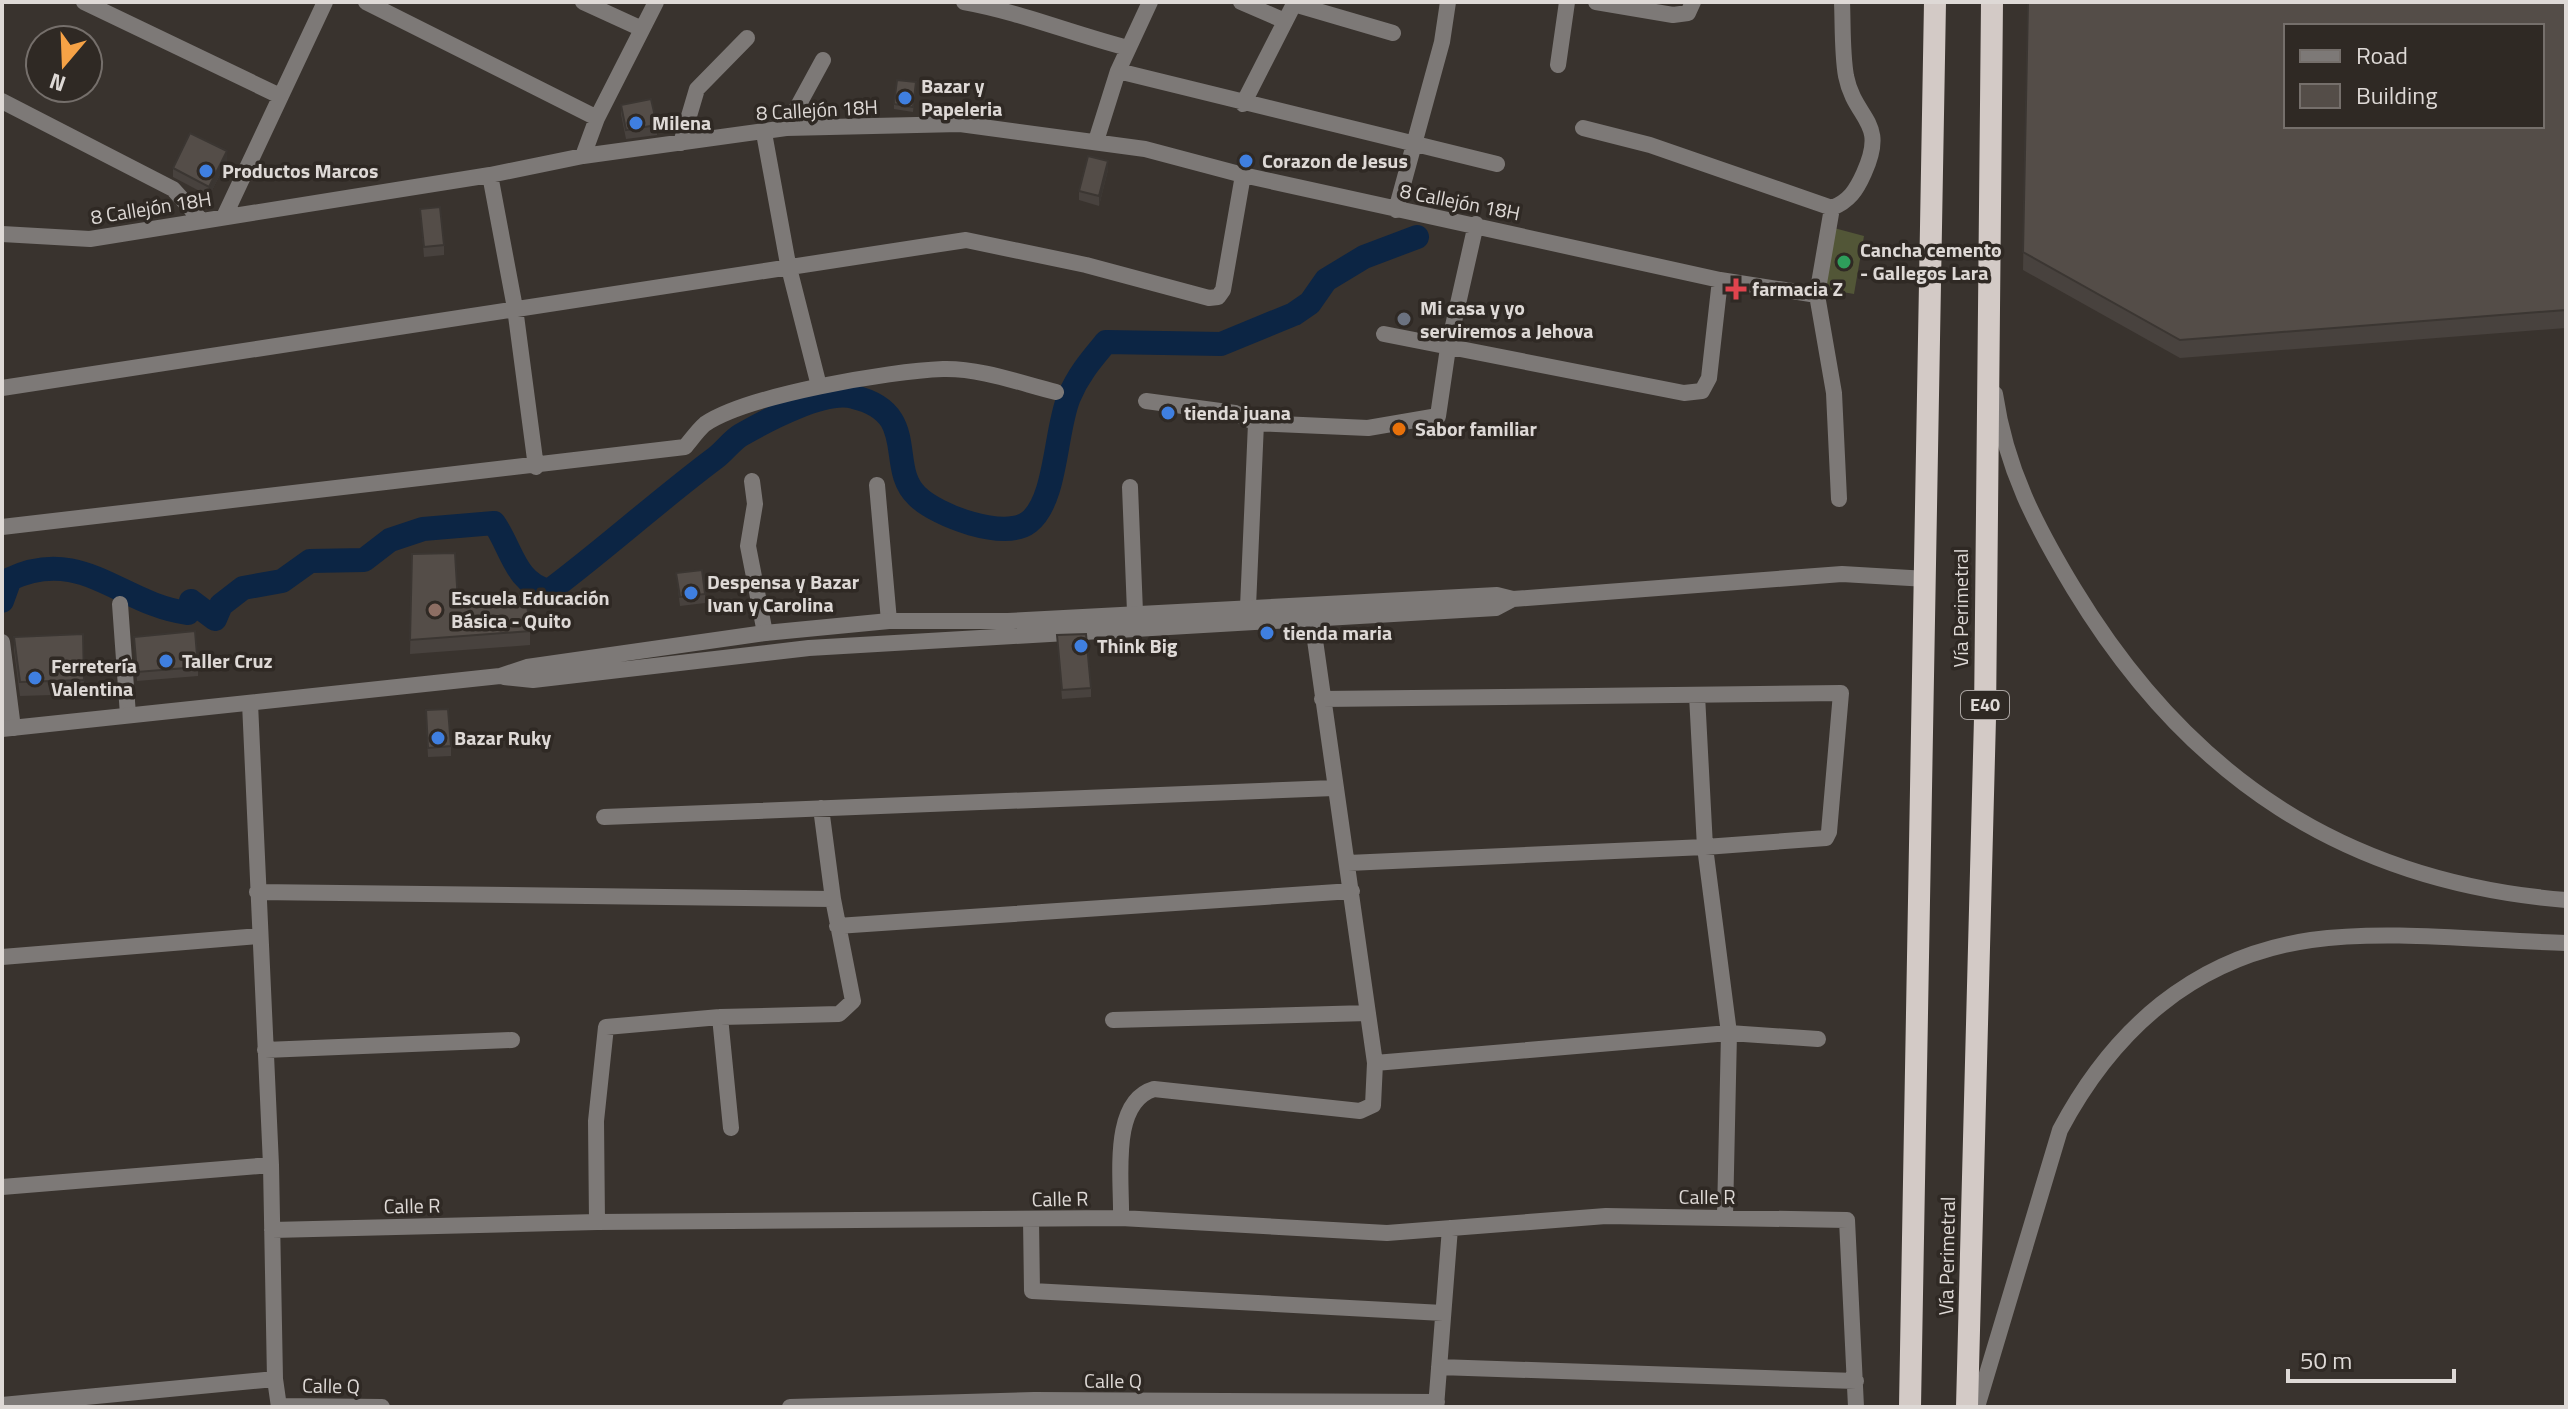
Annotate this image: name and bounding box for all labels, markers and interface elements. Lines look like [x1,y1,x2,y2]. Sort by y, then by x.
north arrow [24,24,104,104]
legend [2284,24,2544,128]
text: Road [2356,37,2408,73]
text: N [45,64,70,101]
place label: Bazar y Papeleria [921,70,1002,124]
text: Building [2356,77,2438,113]
marker: Bazar y Papeleria [896,89,914,107]
street label: 8 Callejón 18H [755,91,879,128]
place label: Milena [652,107,711,138]
marker: Milena [627,114,645,132]
place label: Corazon de Jesus [1262,145,1408,176]
marker: Corazon de Jesus [1237,152,1255,170]
place label: Productos Marcos [222,155,378,186]
marker: Productos Marcos [197,162,215,180]
street label: 8 Callejón 18H [1397,175,1523,228]
street label: 8 Callejón 18H [88,183,214,232]
place label: Cancha cemento - Gallegos Lara [1860,234,2002,288]
marker: Cancha cemento - Gallegos Lara [1835,253,1853,271]
place label: farmacia Z [1752,273,1843,304]
marker: farmacia Z [1727,280,1745,298]
place label: Mi casa y yo serviremos a Jehova [1420,292,1593,346]
marker: Mi casa y yo serviremos a Jehova [1395,310,1413,328]
place label: tienda juana [1184,397,1291,428]
marker: tienda juana [1159,404,1177,422]
place label: Sabor familiar [1415,413,1538,444]
marker: Sabor familiar [1390,420,1408,438]
street label: Vía Perimetral [1945,549,1976,667]
place label: Despensa y Bazar Ivan y Carolina [707,566,860,620]
place label: Escuela Educación Básica - Quito [451,582,610,636]
marker: Despensa y Bazar Ivan y Carolina [682,584,700,602]
marker: Escuela Educación Básica - Quito [426,601,444,619]
place label: tienda maria [1283,617,1392,648]
marker: tienda maria [1258,624,1276,642]
place label: Think Big [1097,630,1178,661]
marker: Think Big [1072,637,1090,655]
place label: Taller Cruz [182,645,273,676]
place label: Ferretería Valentina [51,650,137,704]
marker: Taller Cruz [157,652,175,670]
marker: Ferretería Valentina [26,669,44,687]
road number: E40 [1961,691,2009,719]
place label: Bazar Ruky [454,722,551,753]
marker: Bazar Ruky [429,729,447,747]
street label: Calle R [1679,1181,1735,1212]
street label: Calle R [1031,1183,1089,1214]
street label: Calle R [383,1190,441,1221]
street label: Vía Perimetral [1930,1196,1963,1316]
scale bar [2288,1333,2454,1383]
text: 50 m [2300,1342,2352,1378]
street label: Calle Q [1084,1365,1142,1396]
street label: Calle Q [302,1369,360,1402]

